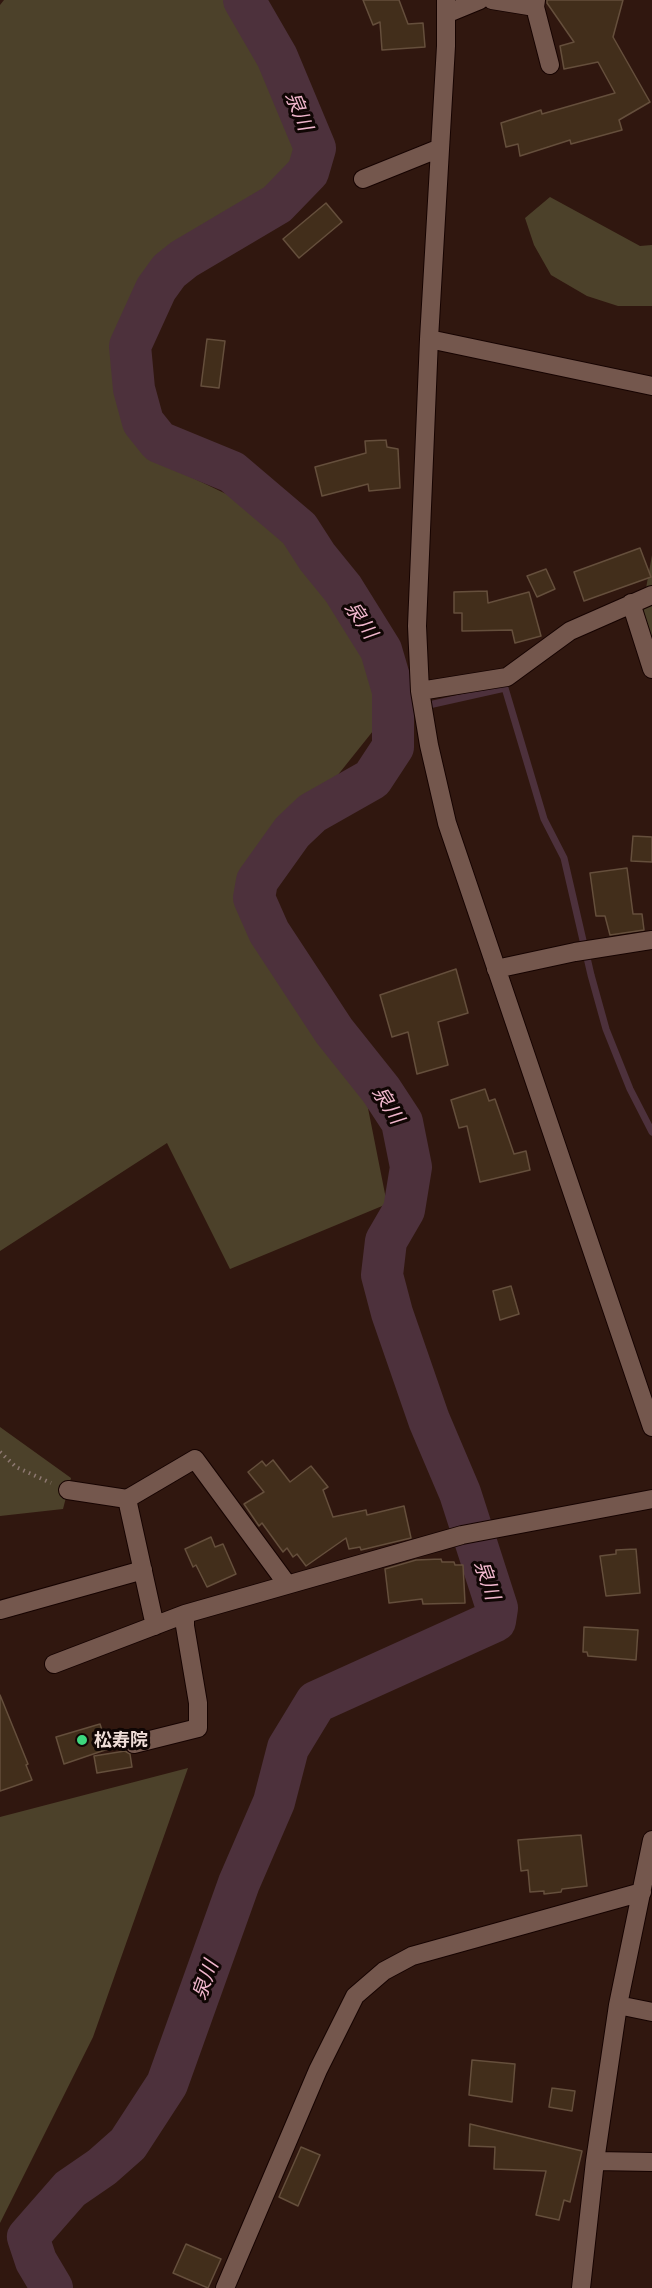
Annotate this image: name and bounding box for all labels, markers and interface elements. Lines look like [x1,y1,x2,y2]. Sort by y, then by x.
water label: 泉川 [280,88,318,134]
water label: 泉川 [340,597,382,643]
water label: 泉川 [367,1082,409,1128]
water label: 泉川 [469,1557,505,1603]
place label: 松寿院 [94,1729,148,1751]
marker: 松寿院 [75,1733,89,1747]
water label: 泉川 [187,1957,223,2003]

